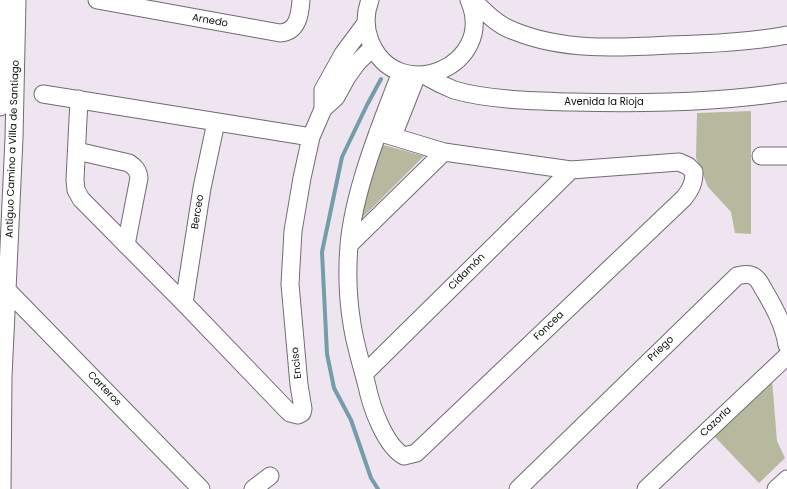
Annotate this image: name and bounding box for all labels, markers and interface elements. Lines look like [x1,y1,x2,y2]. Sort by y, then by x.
street label: Arnedo [191,12,229,30]
street label: Antiguo Camino a Villa de Santiago [4,60,22,238]
street label: Avenida la Rioja [564,96,644,108]
street label: Berceo [189,194,207,230]
street label: Cidamón [446,251,488,293]
street label: Foncea [532,309,566,343]
street label: Priego [646,334,676,364]
street label: Enciso [289,347,305,379]
street label: Carteros [85,369,123,409]
street label: Cazorla [698,405,734,439]

